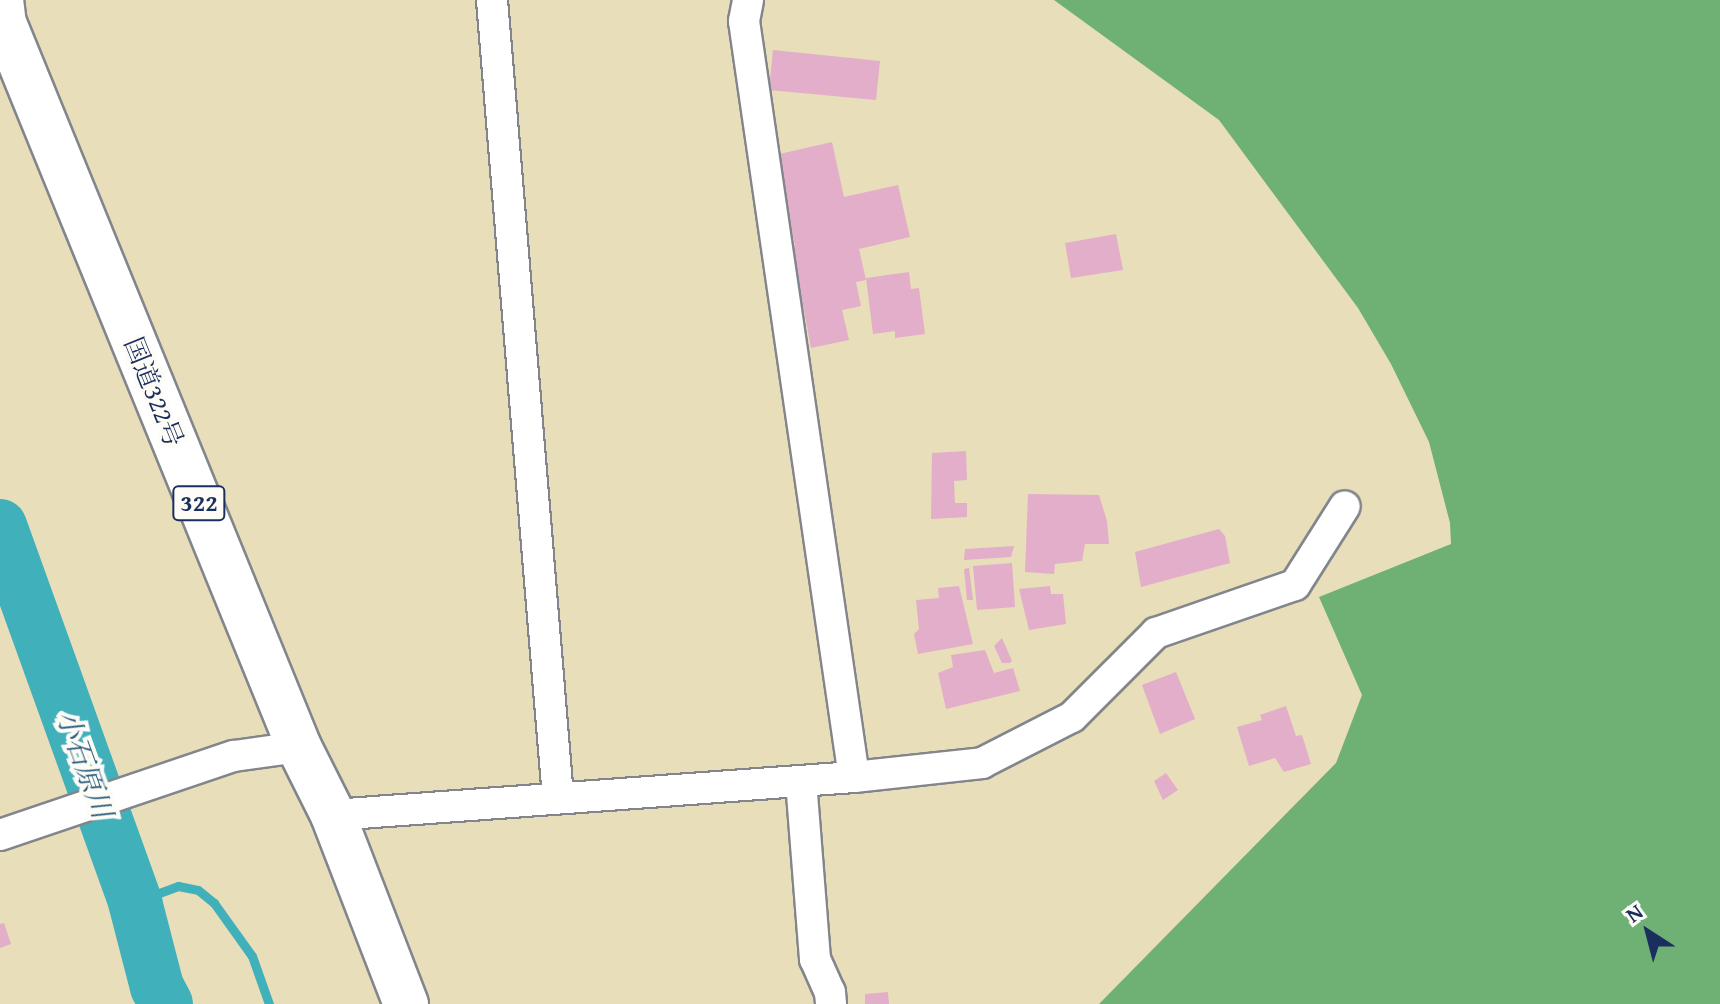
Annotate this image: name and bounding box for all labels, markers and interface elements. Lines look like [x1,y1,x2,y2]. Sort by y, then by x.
street label: 国道322号 [118,333,190,451]
road number: 322 [171,483,227,523]
water label: 小石原川 [50,706,120,822]
north arrow [1608,892,1688,972]
text: N [1619,895,1649,930]

